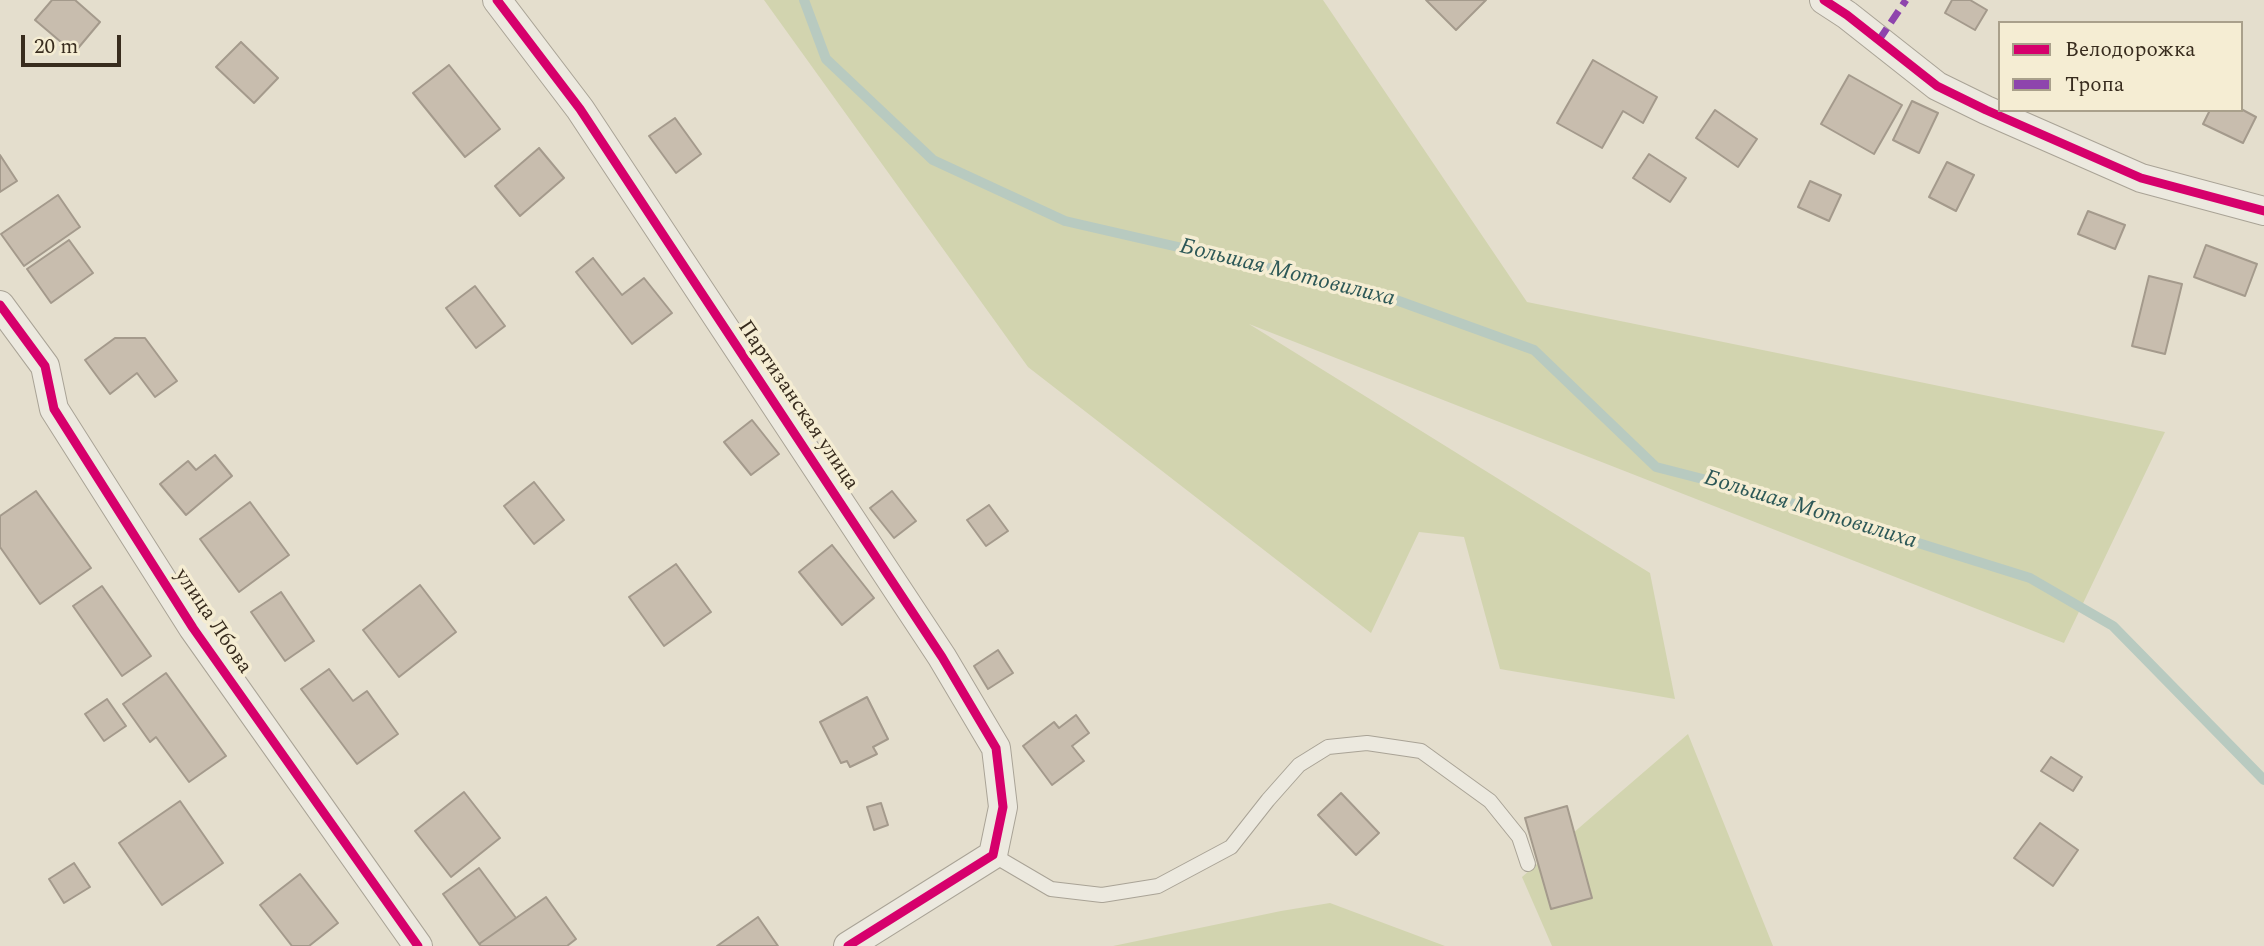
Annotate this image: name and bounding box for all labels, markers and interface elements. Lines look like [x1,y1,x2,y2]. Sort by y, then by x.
scale bar [24,21,124,65]
legend [1998,21,2243,112]
text: 20 m [34,31,78,63]
text: Велодорожка [2065,34,2196,66]
text: Тропа [2065,69,2124,101]
water label: Большая Мотовилиха [1176,234,1398,314]
street label: Партизанская улица [731,316,863,496]
water label: Большая Мотовилиха [1700,465,1920,557]
street label: улица Лбова [168,565,256,679]

